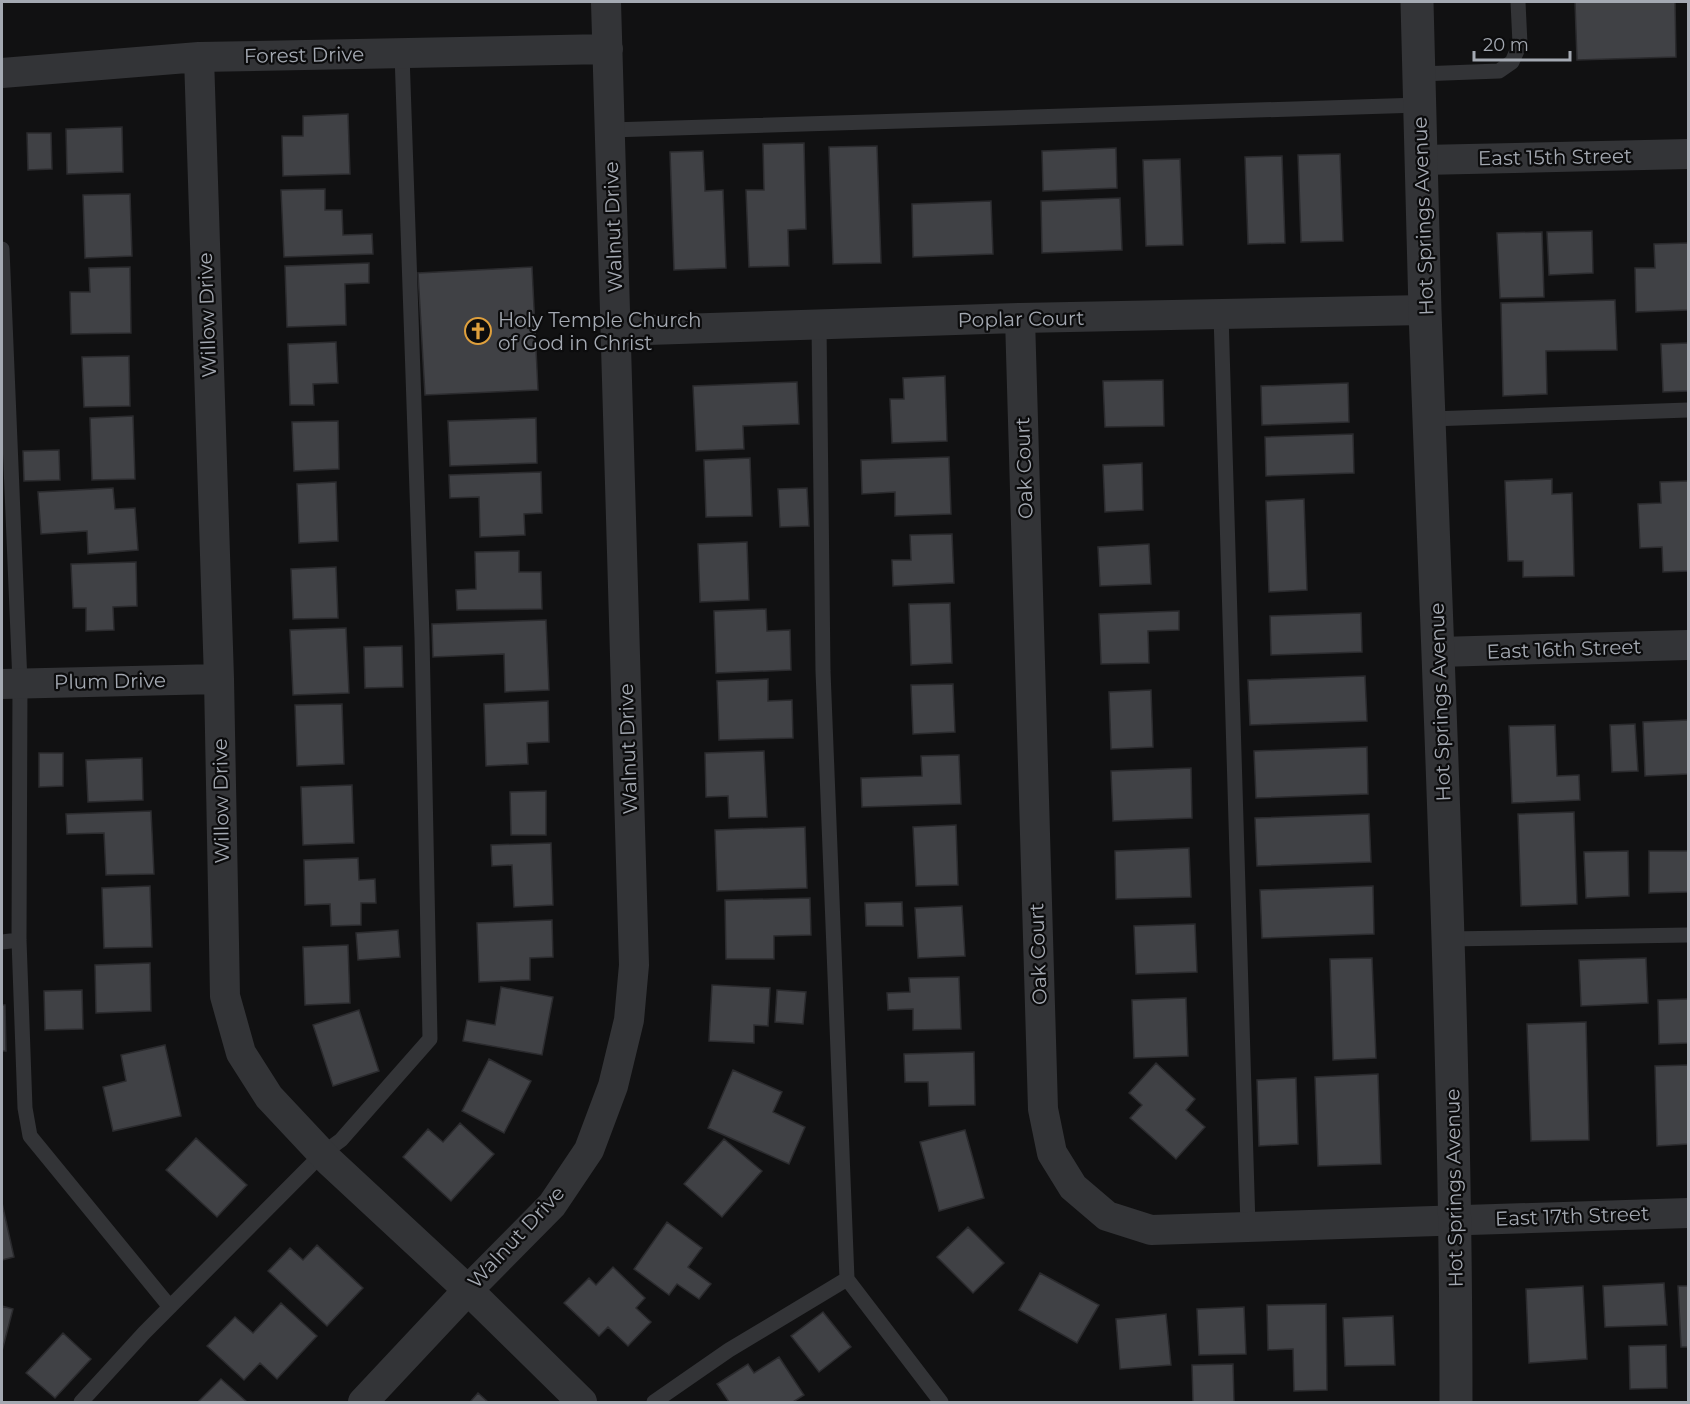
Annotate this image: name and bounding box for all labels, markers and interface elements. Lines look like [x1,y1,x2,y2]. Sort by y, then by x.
scale bar [1474,24,1570,62]
text: 20 m [1483,34,1529,56]
street label: Forest Drive [244,42,364,68]
street label: Hot Springs Avenue [1408,116,1438,316]
street label: East 15th Street [1478,144,1632,170]
street label: Walnut Drive [599,161,627,293]
street label: Willow Drive [193,252,221,378]
street label: Poplar Court [957,306,1085,332]
place label: Holy Temple Church of God in Christ [498,308,702,355]
church icon: Holy Temple Church of God in Christ [463,316,493,346]
street label: Oak Court [1010,417,1038,519]
street label: Hot Springs Avenue [1425,602,1455,802]
street label: East 16th Street [1486,634,1642,664]
street label: Plum Drive [54,668,166,694]
street label: Walnut Drive [614,683,642,815]
street label: Willow Drive [208,738,234,864]
street label: Oak Court [1024,903,1052,1005]
street label: Hot Springs Avenue [1440,1088,1468,1288]
street label: Walnut Drive [463,1181,569,1293]
street label: East 17th Street [1495,1201,1649,1231]

